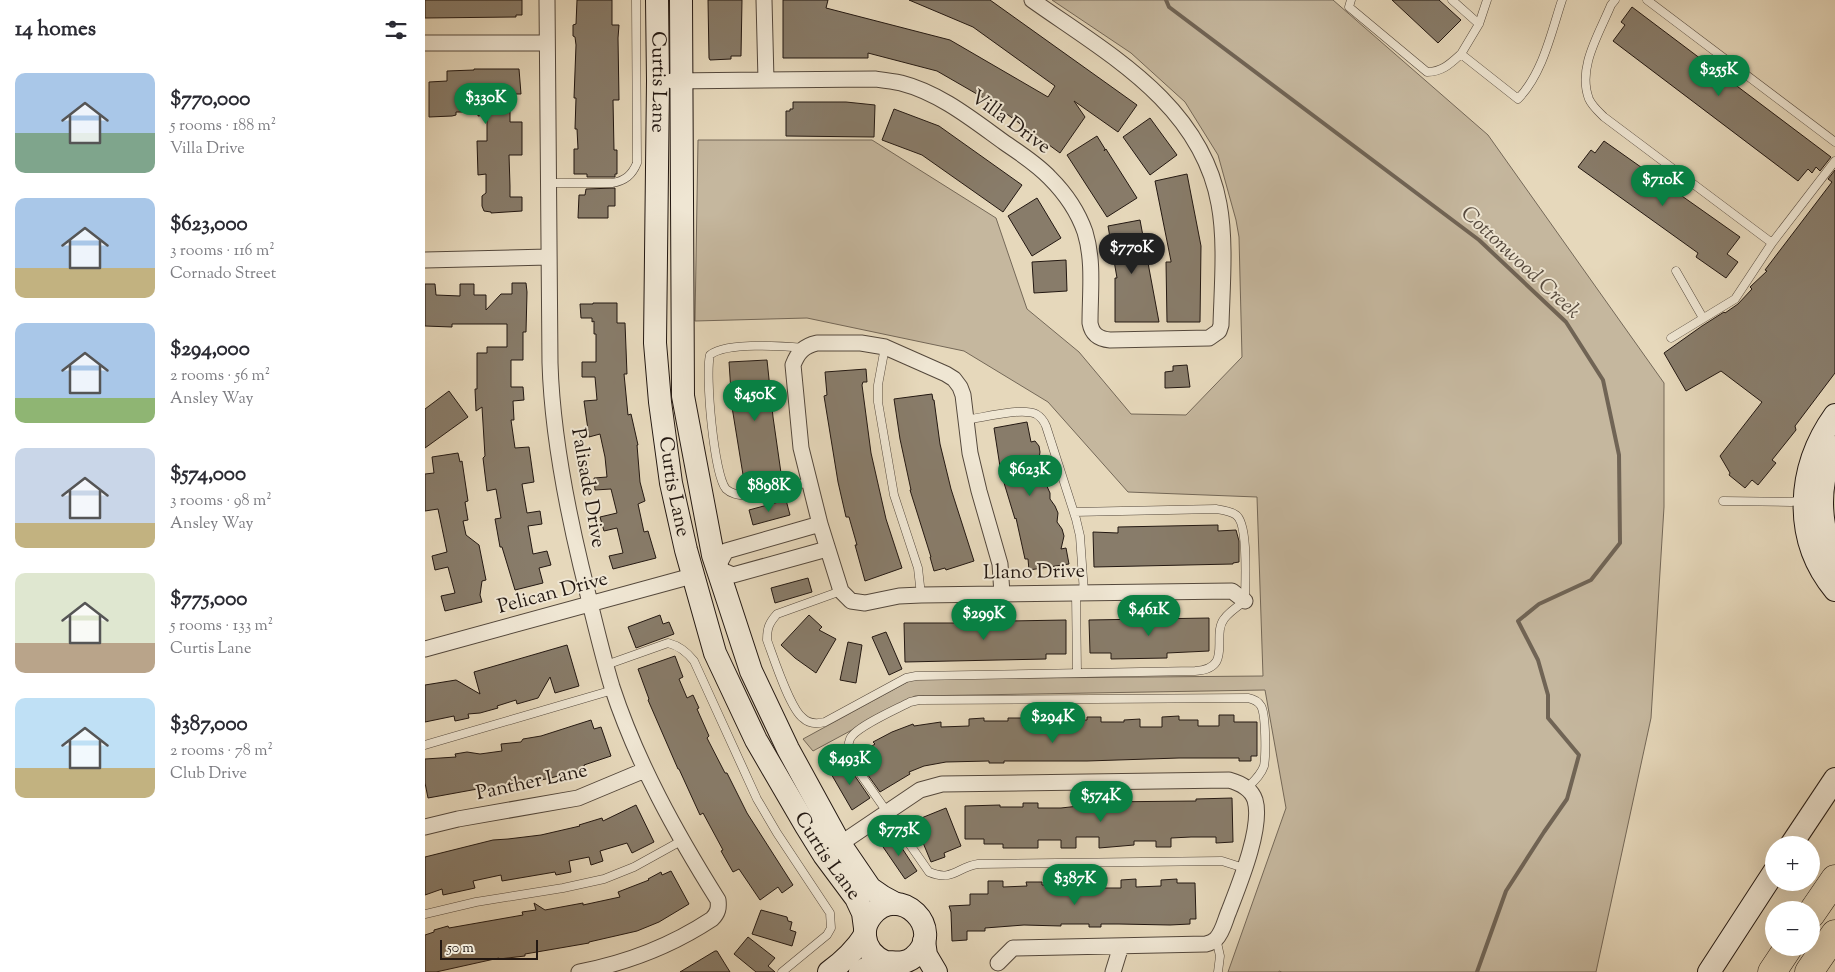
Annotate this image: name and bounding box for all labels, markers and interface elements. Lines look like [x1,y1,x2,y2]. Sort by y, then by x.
text: 14 homes [15,15,96,45]
icon: filters [382,16,410,44]
street label: Curtis Lane [643,31,673,133]
pin: $255K [1684,54,1754,97]
text: $255K [1700,59,1738,82]
pin: $330K [451,82,521,125]
street label: Villa Drive [964,84,1056,162]
text: $770,000 [170,85,250,115]
text: $330K [465,87,507,110]
icon: home [55,93,115,153]
text: 5 rooms · 188 m² [170,115,276,138]
text: Villa Drive [170,138,245,161]
pin: $710K [1628,164,1698,207]
text: $710K [1642,169,1684,192]
water label: Cottonwood Creek [1453,200,1587,327]
text: $623,000 [170,210,248,240]
icon: home [55,218,115,278]
pin: $770K [1097,232,1167,275]
text: $770K [1110,237,1154,260]
text: 3 rooms · 116 m² [170,240,275,263]
text: Cornado Street [170,263,276,286]
text: $294,000 [170,335,250,365]
icon: home [55,343,115,403]
text: 2 rooms · 56 m² [170,365,270,388]
pin: $450K [720,380,790,422]
text: $450K [734,384,776,407]
text: Ansley Way [170,388,254,411]
street label: Palisade Drive [562,426,612,550]
street label: Curtis Lane [650,435,697,540]
pin: $623K [995,454,1065,497]
text: $623K [1009,459,1051,482]
text: $574,000 [170,460,246,490]
icon: home [55,468,115,528]
pin: $898K [734,470,804,513]
text: $898K [747,475,791,498]
text: 3 rooms · 98 m² [170,490,272,513]
text: Ansley Way [170,513,254,536]
street label: Llano Drive [983,558,1085,588]
street label: Pelican Drive [495,565,611,623]
text: $775,000 [170,585,247,615]
icon: home [55,593,115,653]
pin: $461K [1114,594,1184,637]
pin: $299K [949,598,1019,641]
text: $461K [1128,599,1170,622]
text: $299K [962,603,1006,626]
text: 5 rooms · 133 m² [170,615,273,638]
text: Curtis Lane [170,638,251,661]
pin: $294K [1018,702,1088,744]
text: $294K [1031,706,1075,729]
text: $387,000 [170,710,248,740]
icon: home [55,718,115,778]
text: 2 rooms · 78 m² [170,740,273,763]
pin: $493K [815,744,885,786]
text: $493K [829,748,871,771]
street label: Panther Lane [473,757,591,809]
text: Club Drive [170,763,247,786]
pin: $574K [1066,780,1136,823]
text: $574K [1081,785,1121,808]
street label: Curtis Lane [786,806,868,907]
pin: $775K [864,814,934,857]
text: $775K [878,819,920,842]
map controls [1765,836,1820,956]
button: + [1765,836,1820,891]
pin: $387K [1040,864,1110,906]
text: $387K [1054,868,1096,891]
button: − [1765,901,1820,956]
scale bar [440,937,537,960]
text: 50 m [447,939,474,959]

